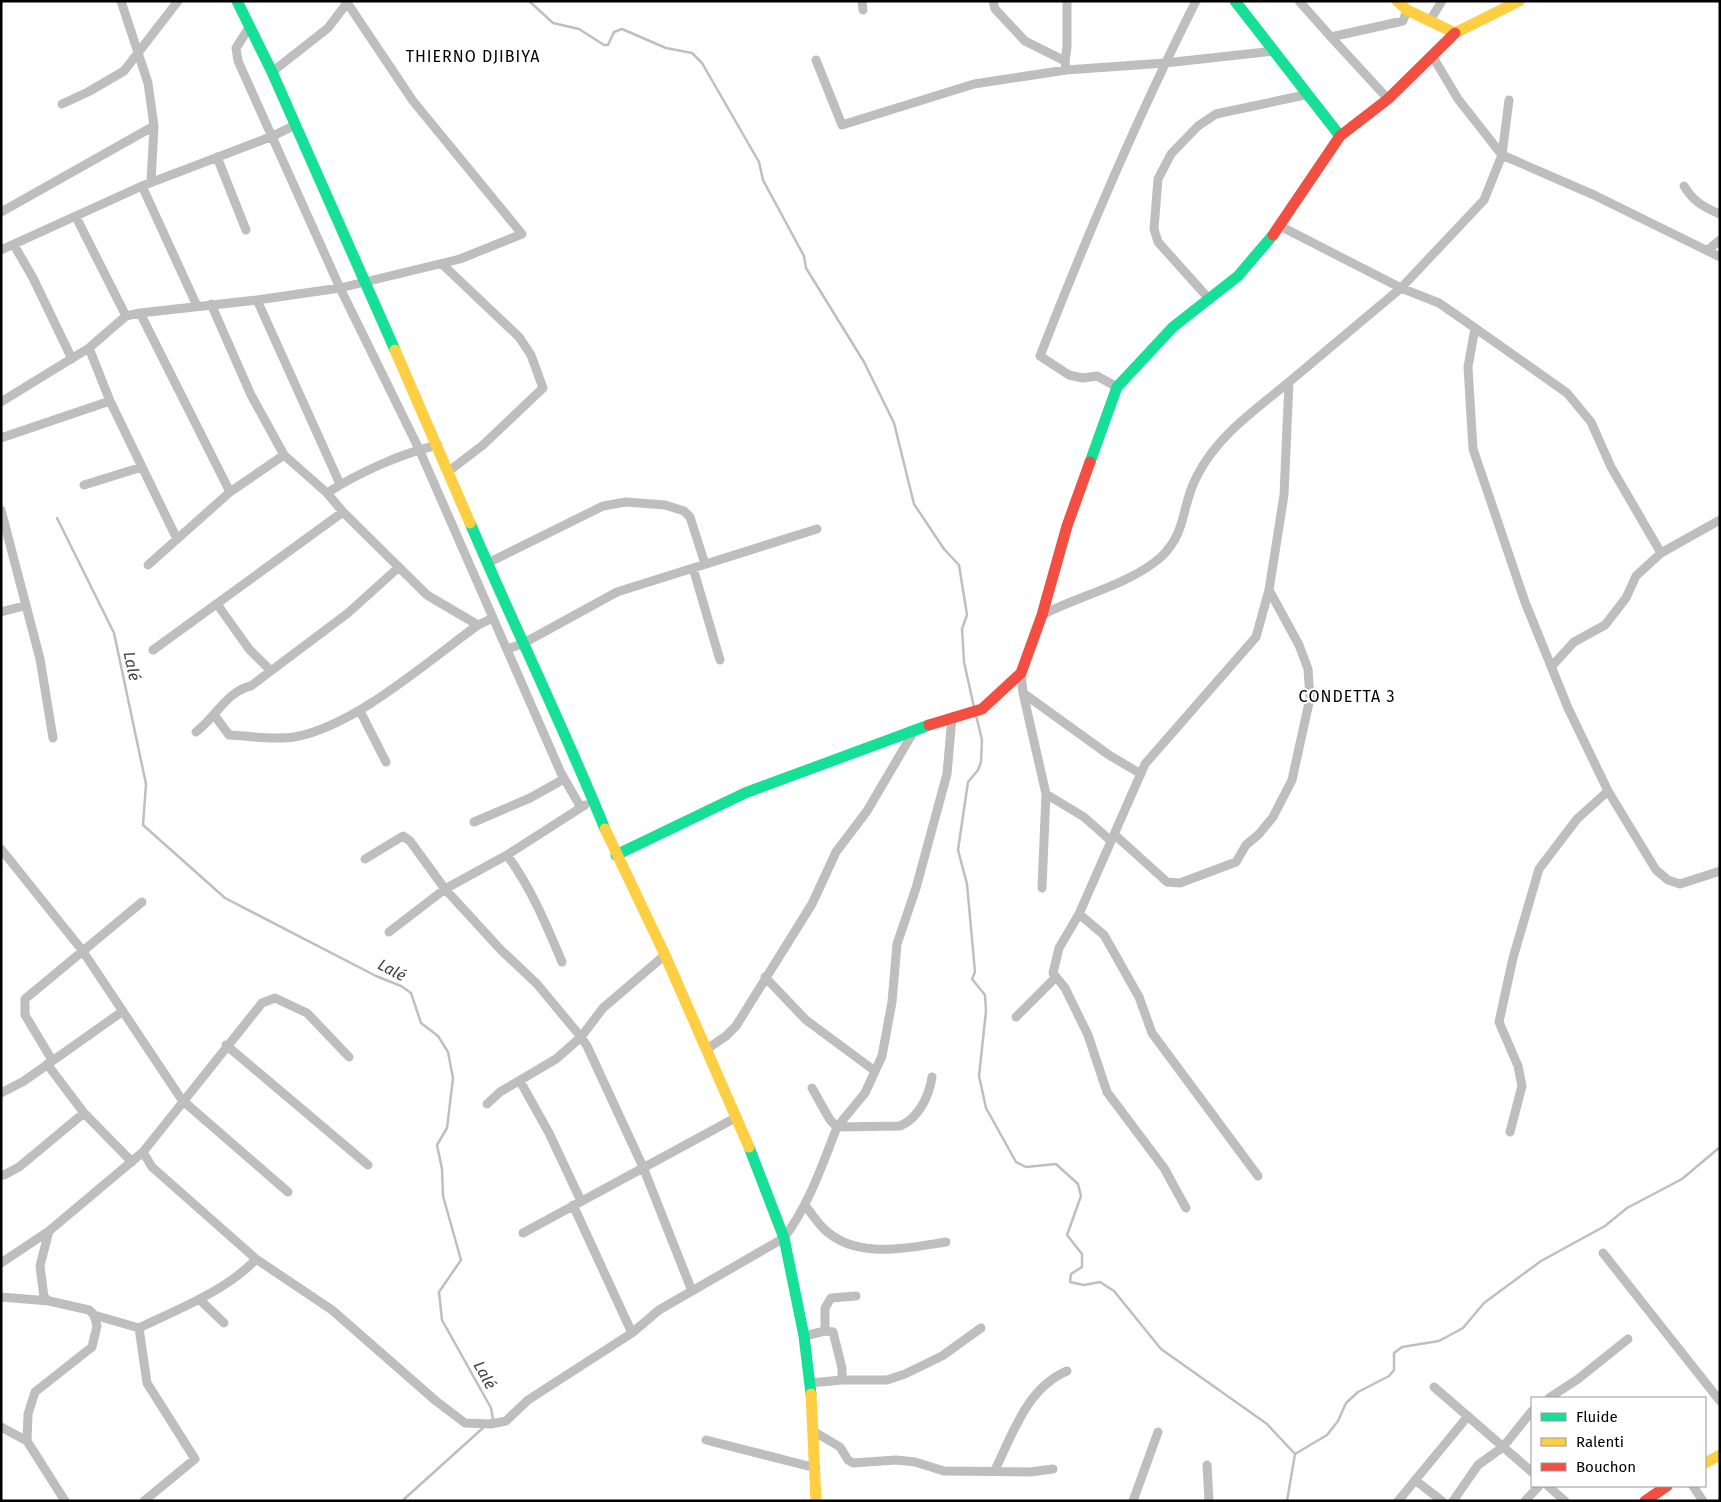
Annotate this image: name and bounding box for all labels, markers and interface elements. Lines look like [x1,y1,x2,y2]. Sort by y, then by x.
district label: THIERNO DJIBIYA [406,47,540,66]
water label: Lalé [120,650,144,682]
district label: СONDETTA 3 [1299,687,1395,706]
water label: Lalé [375,955,409,985]
water label: Lalé [470,1358,500,1392]
legend [1531,1397,1706,1487]
text: Fluide [1576,1408,1618,1426]
text: Ralenti [1576,1433,1624,1451]
text: Bouchon [1576,1458,1636,1476]

